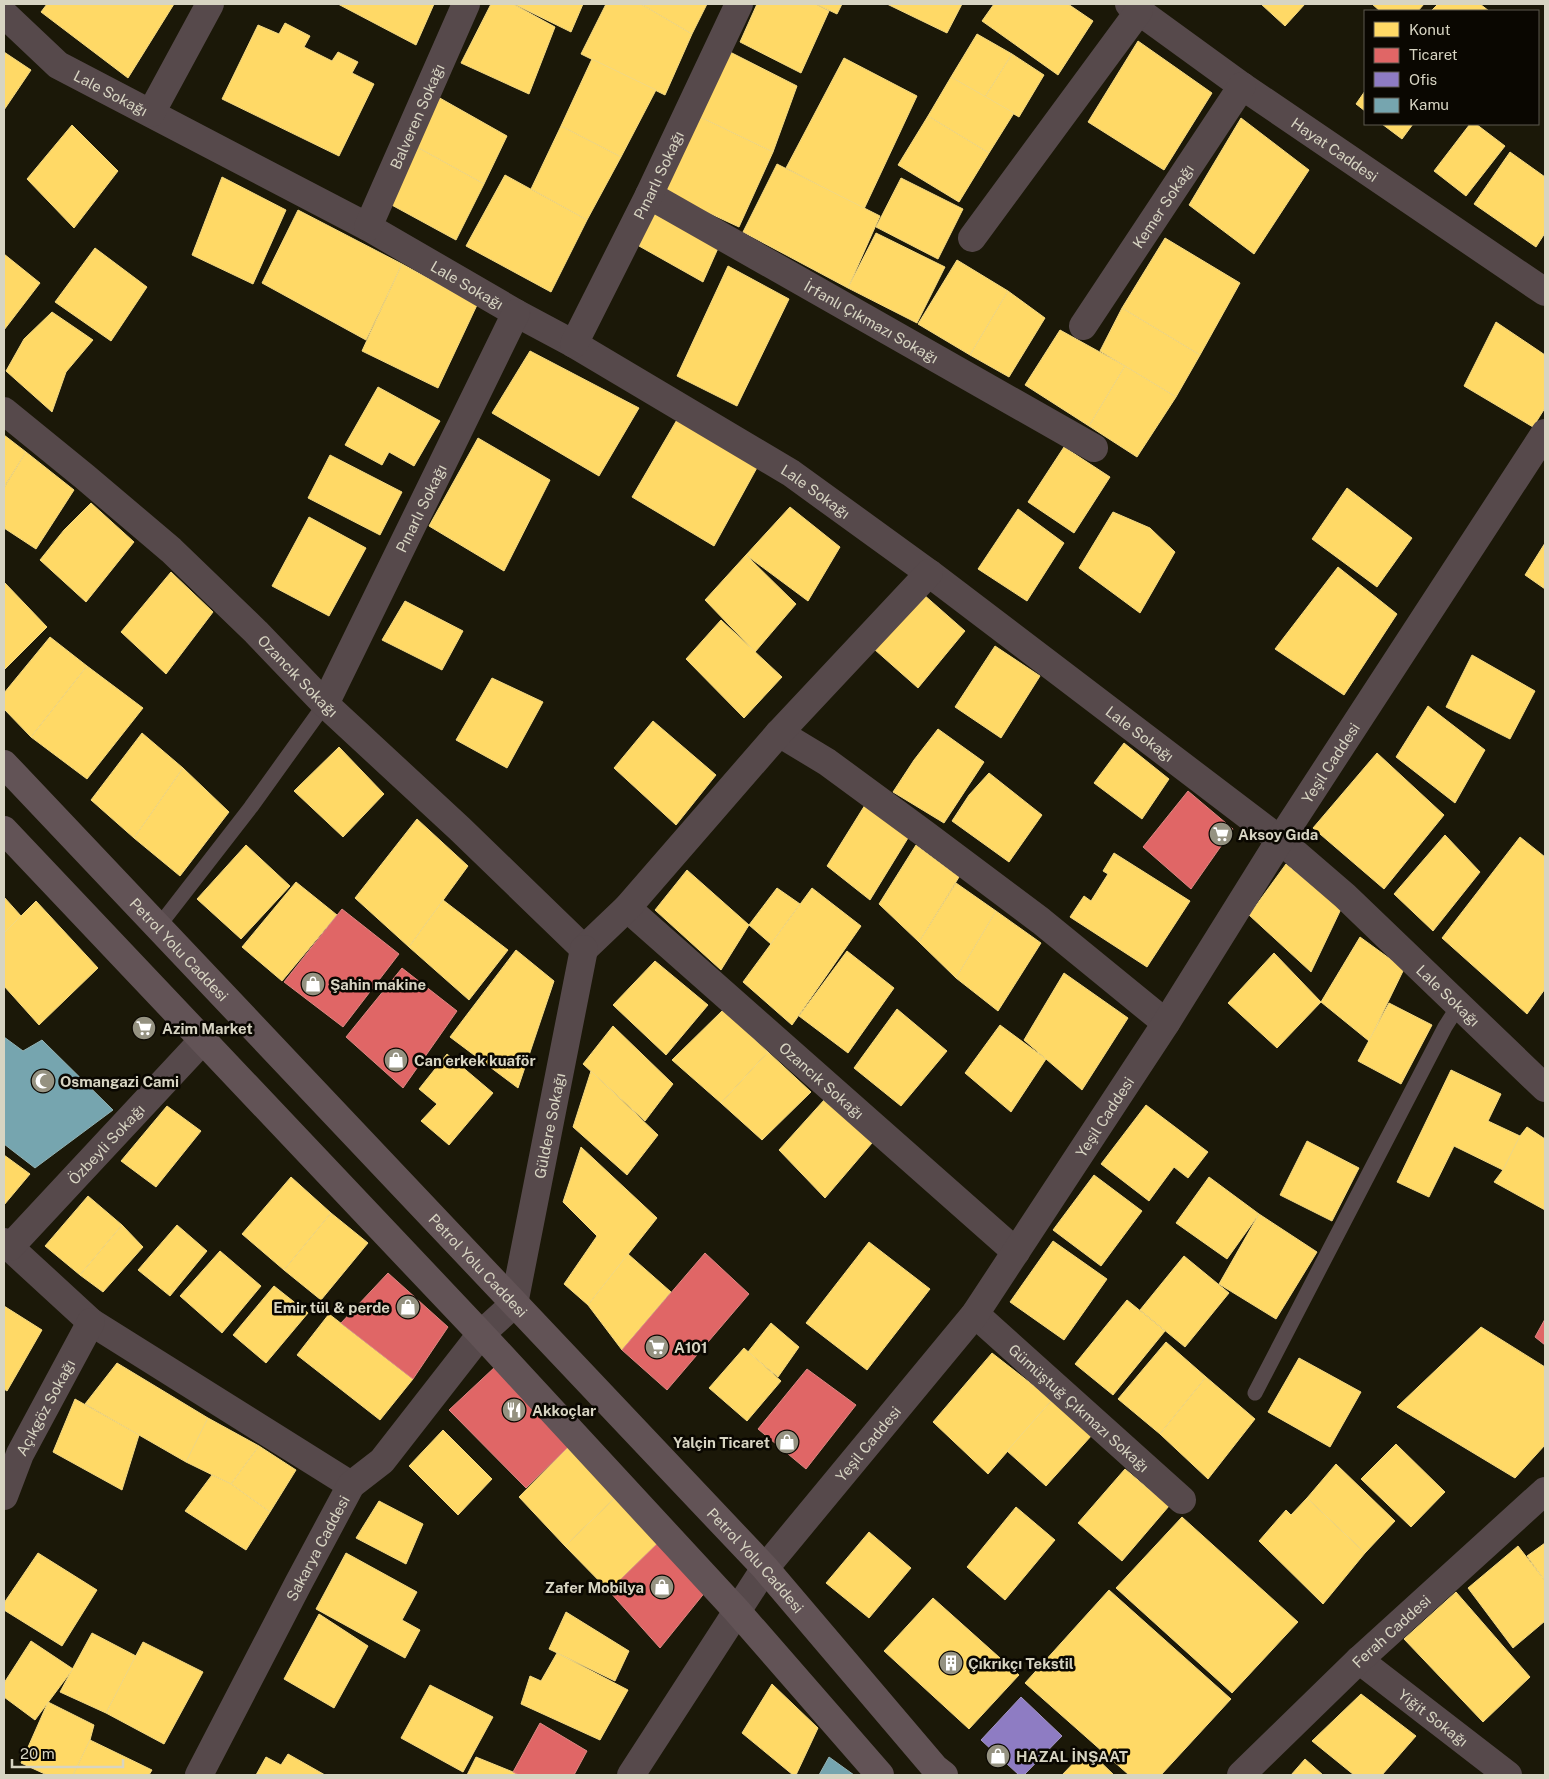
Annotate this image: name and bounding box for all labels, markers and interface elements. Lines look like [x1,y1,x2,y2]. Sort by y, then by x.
legend [1364,10,1539,125]
text: Konut [1409,21,1451,38]
text: Ticaret [1409,46,1458,63]
street label: Balveren Sokağı [386,61,447,171]
street label: Lale Sokağı [71,66,151,119]
text: Ofis [1409,71,1437,88]
text: Kamu [1409,96,1449,113]
street label: Hayat Caddesi [1288,114,1381,185]
street label: Pınarlı Sokağı [630,128,687,222]
street label: Kemer Sokağı [1129,161,1197,251]
street label: Lale Sokağı [428,257,507,312]
street label: İrfanlı Çıkmazı Sokağı [802,276,942,366]
street label: Pınarlı Sokağı [392,461,449,555]
street label: Lale Sokağı [778,461,854,522]
street label: Ozancık Sokağı [255,631,341,720]
street label: Lale Sokağı [1103,702,1177,765]
street label: Yeşil Caddesi [1298,719,1363,806]
supermarket icon: Aksoy Gıda [1208,821,1234,847]
place label: Aksoy Gıda [1238,826,1318,843]
street label: Petrol Yolu Caddesi [127,894,232,1004]
street label: Lale Sokağı [1413,961,1484,1029]
shop icon: Şahin makine [300,971,326,997]
place label: Şahin makine [330,976,426,993]
supermarket icon: Azim Market [131,1015,157,1041]
place label: Azim Market [162,1020,253,1037]
street label: Ozancık Sokağı [776,1038,868,1122]
shop icon: Can erkek kuaför [383,1047,409,1073]
place label: Can erkek kuaför [414,1052,536,1069]
mosque icon: Osmangazi Cami [30,1068,56,1094]
street label: Güldere Sokağı [530,1071,568,1180]
place label: Osmangazi Cami [60,1073,179,1090]
street label: Yeşil Caddesi [1072,1074,1137,1160]
street label: Özbeyli Sokağı [64,1100,148,1188]
street label: Petrol Yolu Caddesi [426,1210,531,1320]
shop icon: Emir tül & perde [395,1294,421,1320]
place label: Emir tül & perde [273,1299,390,1316]
supermarket icon: A101 [644,1334,670,1360]
place label: A101 [674,1339,707,1356]
street label: Gümüştuğ Çıkmazı Sokağı [1006,1340,1153,1475]
street label: Açıkgöz Sokağı [12,1356,78,1458]
restaurant icon: Akkoçlar [501,1397,527,1423]
place label: Akkoçlar [532,1402,596,1419]
street label: Yeşil Caddesi [832,1403,904,1485]
shop icon: Yalçin Ticaret [774,1429,800,1455]
place label: Yalçin Ticaret [673,1434,770,1451]
street label: Sakarya Caddesi [282,1492,352,1604]
street label: Petrol Yolu Caddesi [704,1504,808,1616]
shop icon: Zafer Mobilya [649,1574,675,1600]
place label: Zafer Mobilya [545,1579,644,1596]
street label: Ferah Caddesi [1348,1591,1434,1671]
building icon: Çıkrıkçı Tekstil [938,1650,964,1676]
place label: Çıkrıkçı Tekstil [968,1655,1074,1672]
street label: Yiğit Sokağı [1395,1685,1472,1750]
scale bar [12,1736,124,1768]
shop icon: HAZAL İNŞAAT [985,1743,1011,1769]
text: 20 m [20,1745,55,1762]
place label: HAZAL İNŞAAT [1016,1748,1128,1765]

